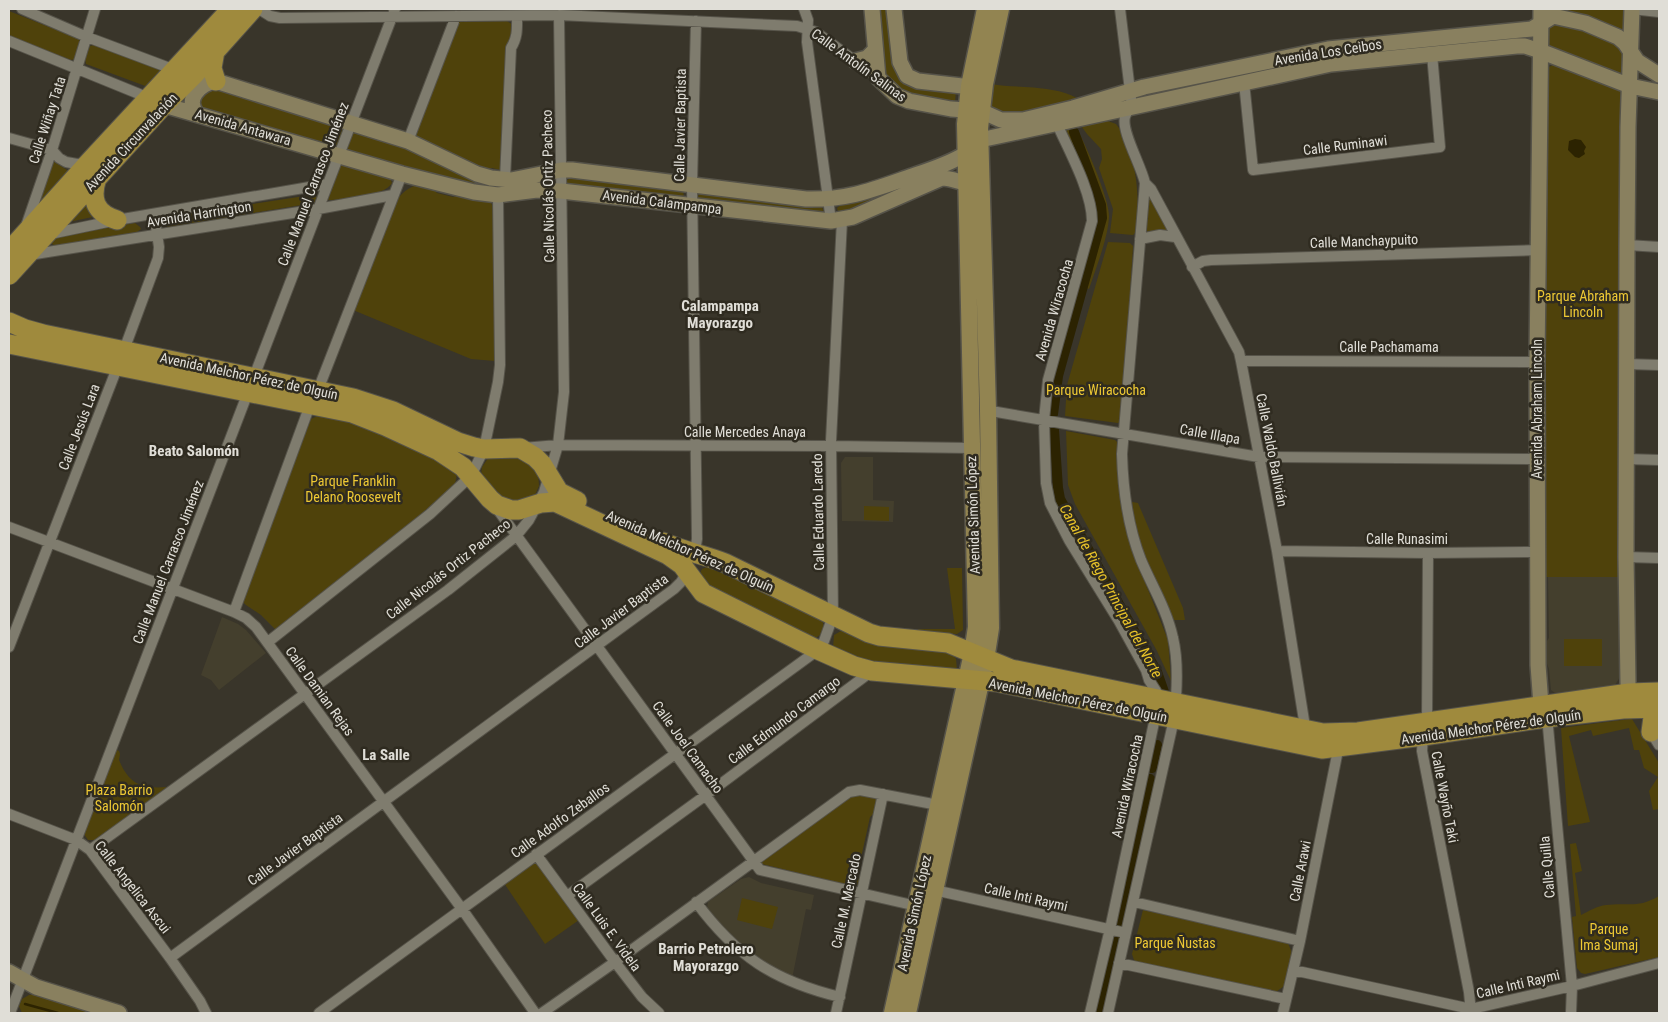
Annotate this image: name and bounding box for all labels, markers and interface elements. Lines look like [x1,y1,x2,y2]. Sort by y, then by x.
street label: Calle Antolín Salinas [808,25,910,105]
street label: Avenida Los Ceibos [1273,36,1383,68]
street label: Calle Javier Baptista [671,68,689,182]
street label: Calle Wiñay Tata [25,74,69,166]
street label: Avenida Circunvalación [81,90,181,194]
street label: Calle Manuel Carrasco Jiménez [274,100,352,268]
street label: Avenida Antawara [193,106,293,148]
street label: Calle Nicolás Ortiz Pacheco [539,109,557,263]
street label: Calle Ruminawi [1302,132,1388,158]
street label: Avenida Calampampa [602,187,722,217]
street label: Avenida Harrington [146,198,252,230]
street label: Calle Manchaypuito [1310,231,1418,251]
street label: Avenida Wiracocha [1032,257,1076,363]
park label: Parque Abraham Lincoln [1537,288,1629,320]
district label: Calampampa Mayorazgo [681,297,759,332]
street label: Calle Pachamama [1339,339,1439,355]
street label: Avenida Abraham Lincoln [1529,339,1545,479]
street label: Avenida Melchor Pérez de Olguín [159,349,339,403]
street label: Calle Jesús Lara [55,382,103,472]
park label: Parque Wiracocha [1046,382,1146,398]
street label: Calle Waldo Ballivián [1253,392,1291,508]
street label: Calle Illapa [1179,421,1241,447]
street label: Calle Mercedes Anaya [684,424,806,440]
district label: Beato Salomón [149,442,239,460]
street label: Calle Eduardo Laredo [809,453,827,571]
street label: Avenida Simón López [963,456,983,574]
park label: Parque Franklin Delano Roosevelt [305,473,401,505]
street label: Calle Manuel Carrasco Jiménez [129,478,207,646]
water label: Canal de Riego Principal del Norte [1056,501,1166,681]
street label: Avenida Melchor Pérez de Olguín [604,507,776,595]
street label: Calle Nicolás Ortiz Pacheco [383,516,513,622]
street label: Calle Runasimi [1366,531,1448,547]
street label: Calle Javier Baptista [571,571,671,651]
street label: Calle Damian Rejas [282,643,358,739]
street label: Calle Edmundo Camargo [725,673,843,767]
street label: Avenida Melchor Pérez de Olguín [987,675,1169,725]
street label: Calle Joel Camacho [649,698,727,796]
street label: Avenida Melchor Pérez de Olguín [1400,706,1582,748]
street label: Avenida Wiracocha [1108,733,1146,839]
district label: La Salle [362,746,410,764]
street label: Calle Wayño Taki [1428,750,1462,844]
street label: Calle Adolfo Zeballos [508,779,612,861]
park label: Plaza Barrio Salomón [86,782,152,814]
street label: Calle Javier Baptista [244,809,346,889]
street label: Calle Quilla [1536,835,1558,899]
street label: Calle Angelica Ascui [92,838,174,936]
street label: Calle Arawi [1286,839,1314,903]
street label: Calle M. Mercado [828,852,864,950]
street label: Avenida Simón López [894,853,934,973]
street label: Calle Luis E. Videla [570,880,644,974]
street label: Calle Inti Raymi [983,880,1069,914]
park label: Parque Ima Sumaj [1580,921,1638,953]
park label: Parque Ñustas [1134,934,1216,951]
district label: Barrio Petrolero Mayorazgo [658,940,754,975]
street label: Calle Inti Raymi [1475,967,1561,1001]

